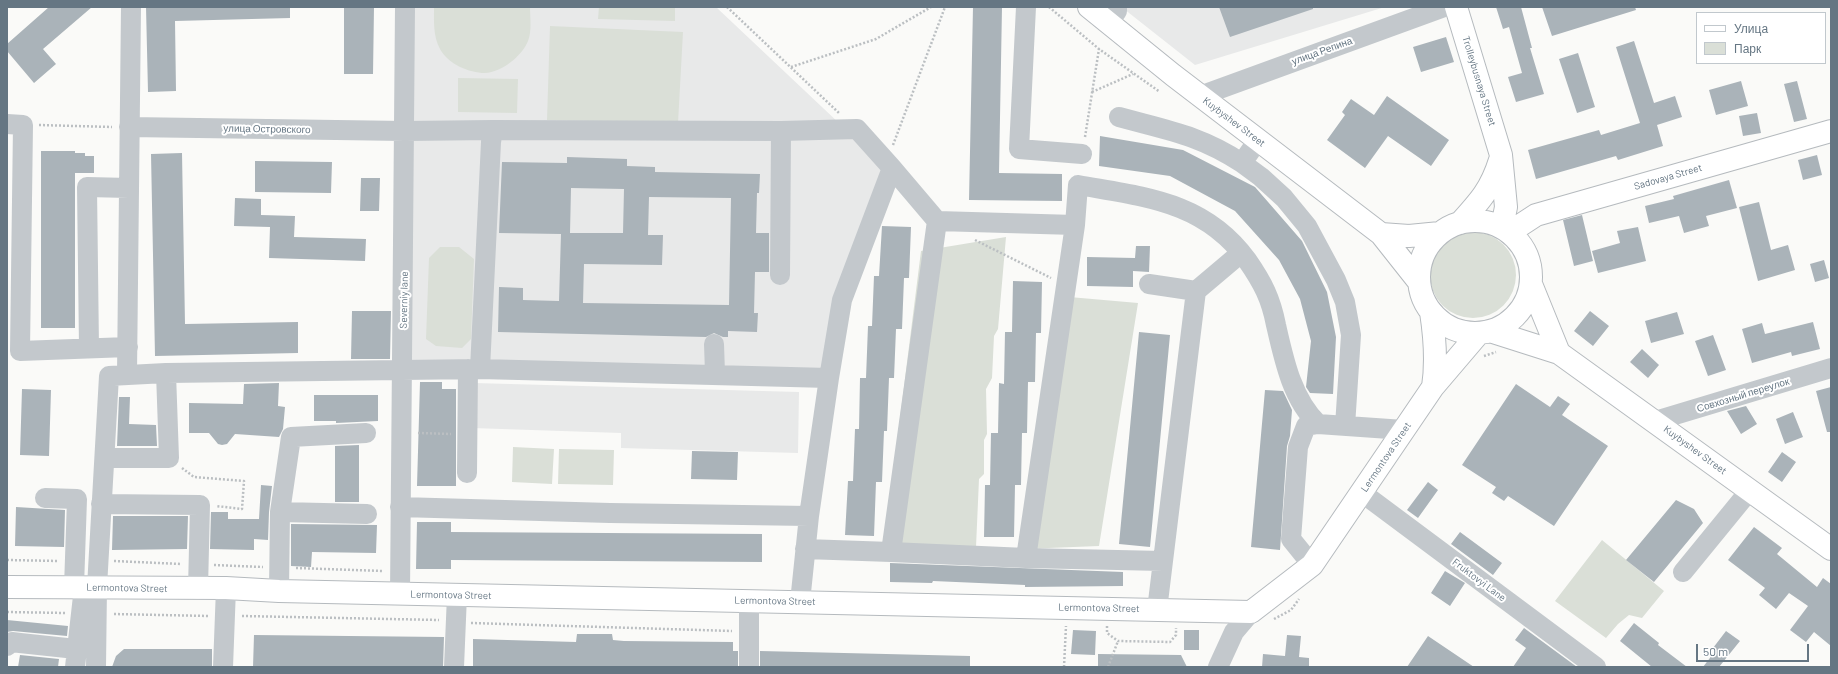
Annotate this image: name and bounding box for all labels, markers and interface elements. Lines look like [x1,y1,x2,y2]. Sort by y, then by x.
legend [1696,12,1826,64]
text: Улица [1734,21,1768,35]
street label: Trolleybusnaya Street [1460,34,1498,128]
street label: улица Репина [1290,35,1354,67]
text: Парк [1734,41,1761,55]
street label: Kuybyshev Street [1200,95,1268,149]
street label: улица Островского [223,122,311,136]
street label: Sadovaya Street [1633,162,1703,192]
street label: Severniy lane [398,271,410,329]
street label: Совхозный переулок [1695,375,1791,415]
street label: Lermontova Street [1358,420,1414,494]
street label: Kuybyshev Street [1661,423,1729,477]
street label: Fruktovyi Lane [1450,556,1508,604]
street label: Lermontova Street [86,581,168,595]
street label: Lermontova Street [410,588,492,602]
street label: Lermontova Street [734,594,816,608]
street label: Lermontova Street [1058,601,1140,615]
scale bar [1698,636,1811,662]
text: 50 m [1703,644,1728,658]

